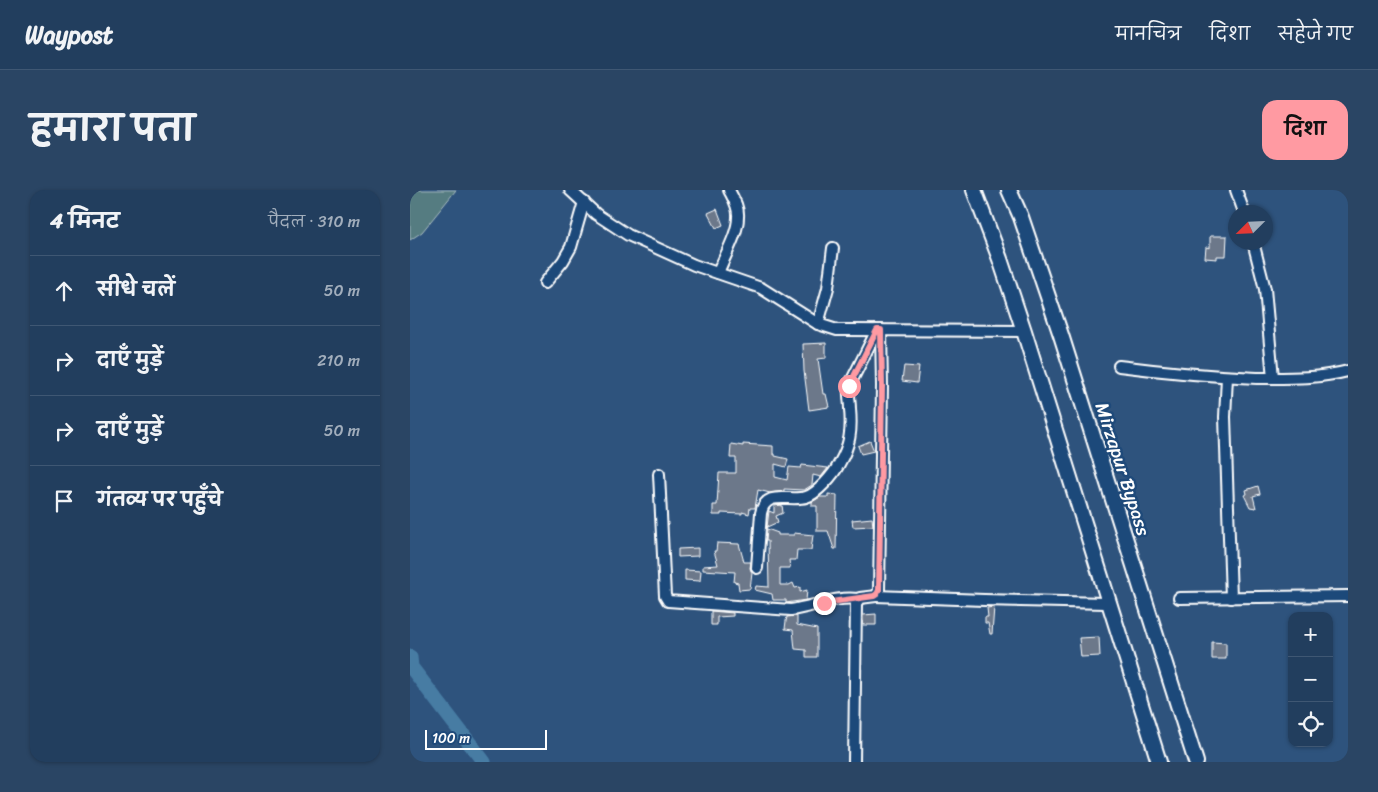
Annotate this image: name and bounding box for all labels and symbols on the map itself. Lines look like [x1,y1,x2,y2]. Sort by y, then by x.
north arrow [1228,205,1273,250]
route start [838,375,861,398]
street label: Mirzapur Bypass [1086,398,1160,540]
route end [813,592,836,615]
scale bar [425,727,548,750]

